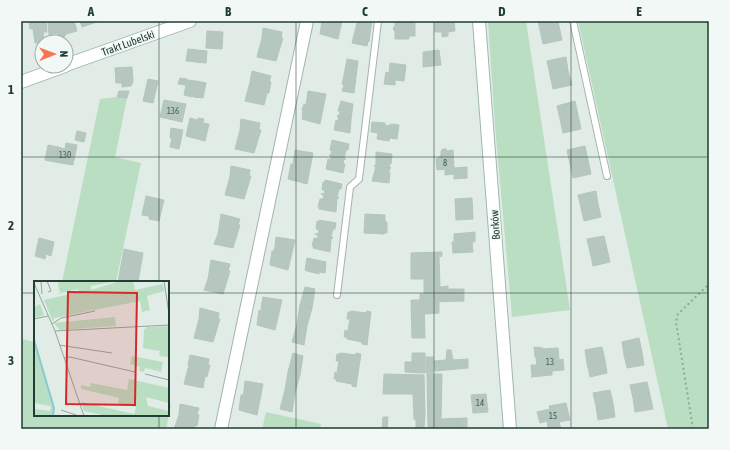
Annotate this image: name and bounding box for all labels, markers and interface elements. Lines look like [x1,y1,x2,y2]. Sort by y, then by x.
text: A [87,4,95,19]
text: B [225,4,232,19]
text: C [362,4,368,19]
text: D [498,4,506,19]
text: E [636,4,642,19]
street label: Trakt Lubelski [100,28,156,58]
north arrow [34,34,74,74]
text: N [58,50,70,57]
text: 1 [8,82,14,97]
house number: 136 [167,106,179,116]
house number: 130 [59,150,71,160]
house number: 8 [443,158,447,168]
street label: Borków [488,209,502,240]
text: 2 [8,218,14,233]
inset map [34,281,169,416]
text: 3 [8,353,14,368]
house number: 13 [546,357,554,367]
house number: 14 [476,398,484,408]
house number: 15 [549,411,557,421]

